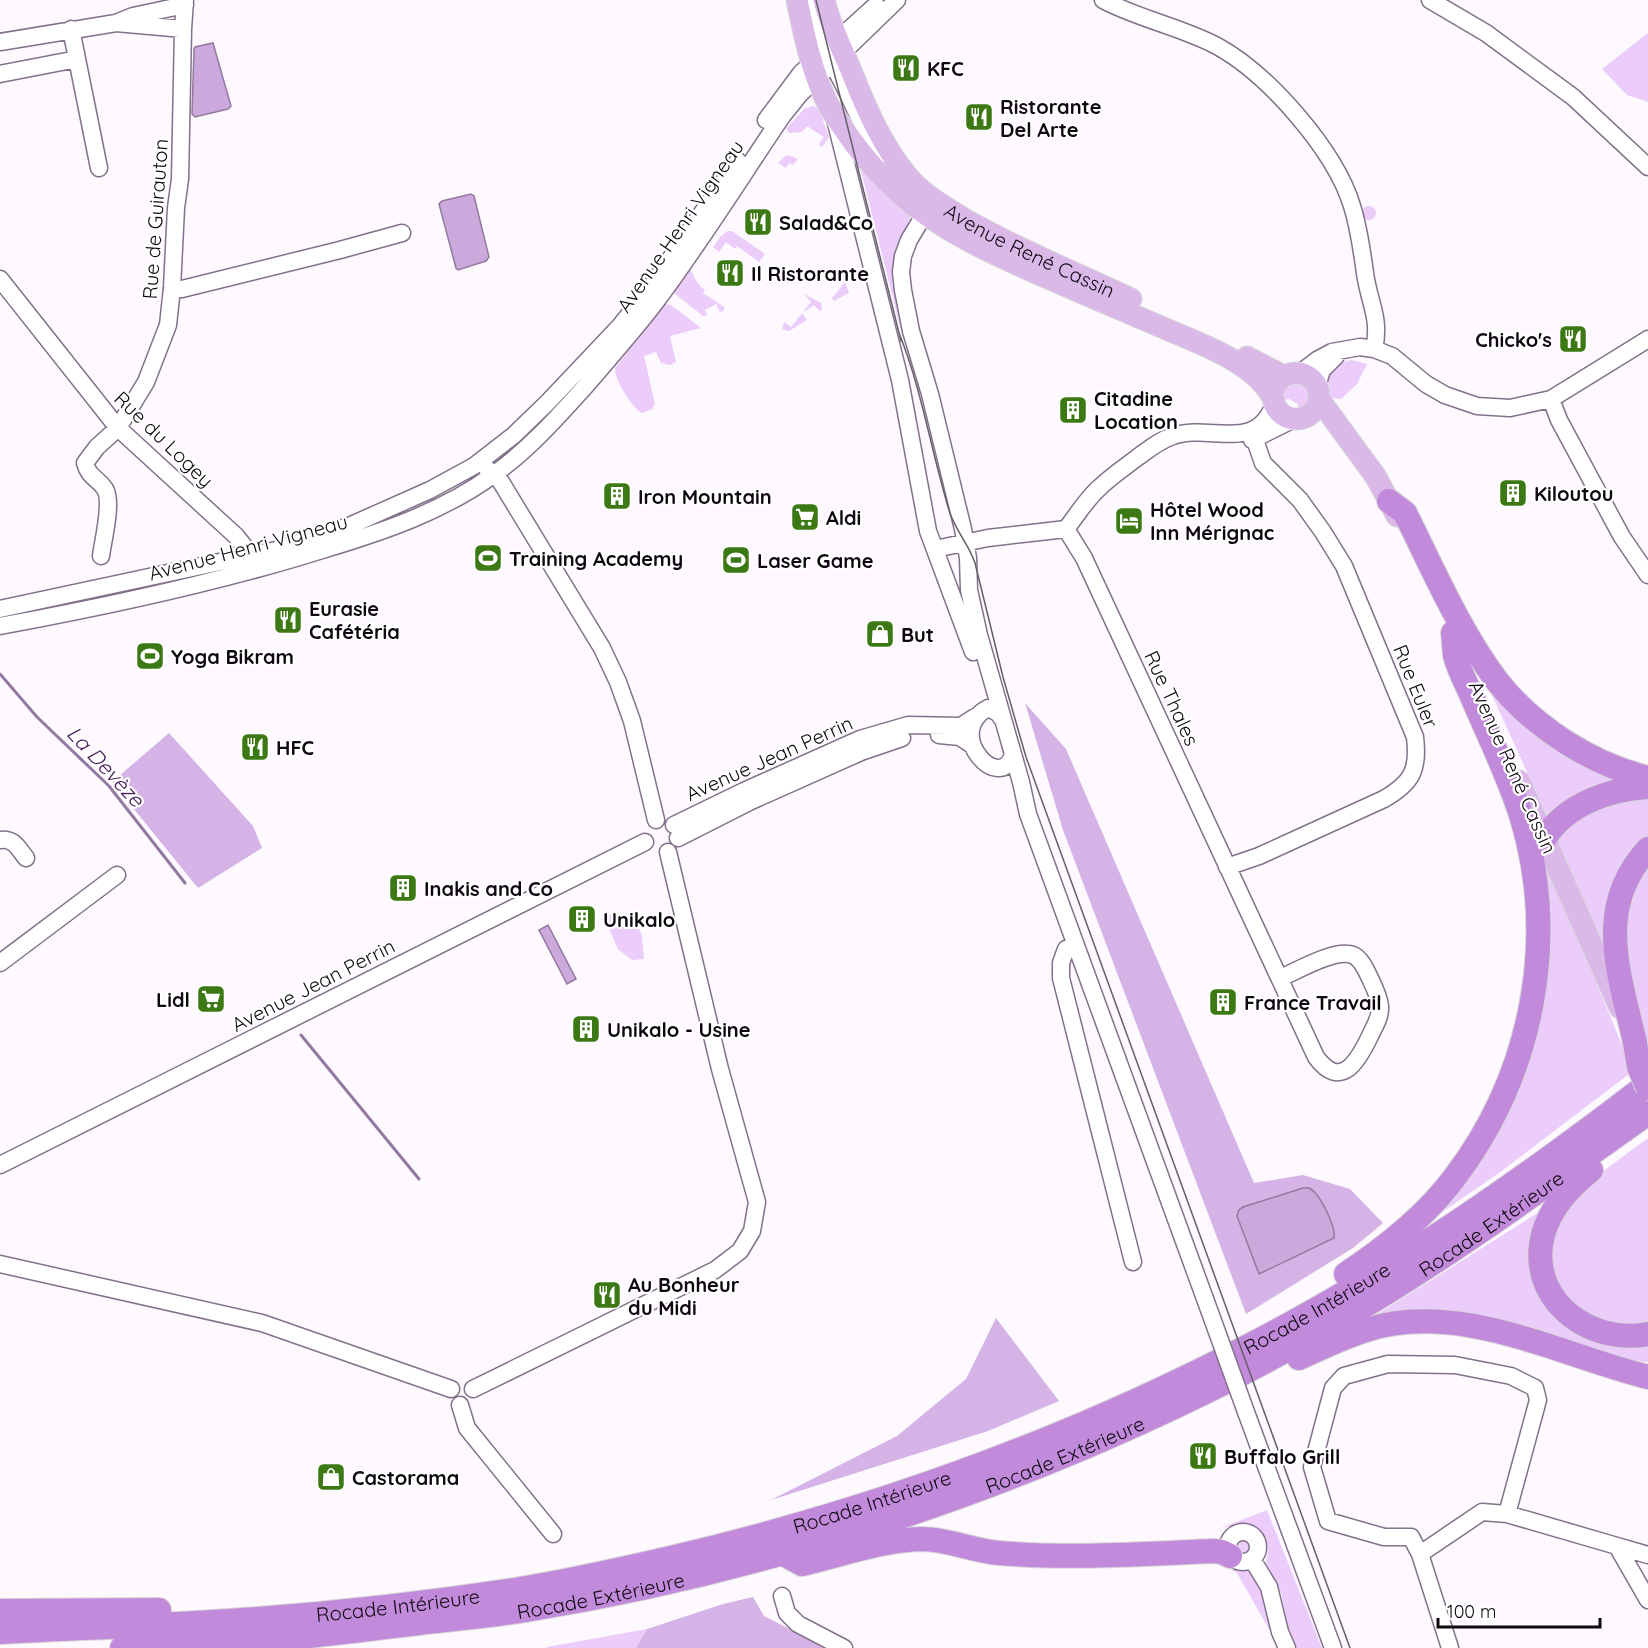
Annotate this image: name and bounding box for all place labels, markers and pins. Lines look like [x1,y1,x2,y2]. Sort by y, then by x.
restaurant icon: KFC [890,52,922,84]
place label: KFC [927,56,964,81]
place label: Ristorante Del Arte [1000,94,1101,142]
restaurant icon: Ristorante Del Arte [963,101,995,133]
restaurant icon: Salad&Co [742,206,774,238]
place label: Salad&Co [779,210,873,235]
restaurant icon: Il Ristorante [714,257,746,289]
place label: Il Ristorante [751,261,869,286]
restaurant icon: Chicko's [1557,323,1589,355]
place label: Chicko's [1475,327,1552,352]
place label: Citadine Location [1094,386,1178,434]
building icon: Citadine Location [1057,394,1089,426]
building icon: Kiloutou [1497,477,1529,509]
building icon: Iron Mountain [601,480,633,512]
place label: Kiloutou [1534,481,1614,506]
place label: Iron Mountain [638,484,772,509]
place label: Hôtel Wood Inn Mérignac [1150,497,1274,545]
supermarket icon: Aldi [789,501,821,533]
place label: Aldi [826,505,861,530]
hotel icon: Hôtel Wood Inn Mérignac [1113,505,1145,537]
sports icon: Training Academy [472,542,504,574]
sports icon: Laser Game [720,544,752,576]
place label: Training Academy [509,546,683,571]
place label: Laser Game [757,548,874,573]
place label: Eurasie Cafétéria [309,596,400,644]
restaurant icon: Eurasie Cafétéria [272,604,304,636]
shop icon: But [864,618,896,650]
place label: But [901,622,934,647]
sports icon: Yoga Bikram [134,640,166,672]
place label: Yoga Bikram [171,644,294,669]
restaurant icon: HFC [239,731,271,763]
place label: HFC [276,735,314,760]
building icon: Inakis and Co [387,872,419,904]
place label: Inakis and Co [424,876,553,901]
building icon: Unikalo [566,903,598,935]
place label: Unikalo [603,907,675,932]
supermarket icon: Lidl [195,983,227,1015]
building icon: France Travail [1207,986,1239,1018]
place label: Lidl [156,987,190,1012]
place label: France Travail [1244,990,1382,1015]
building icon: Unikalo - Usine [570,1013,602,1045]
place label: Unikalo - Usine [607,1017,751,1042]
place label: Au Bonheur du Midi [628,1272,740,1320]
restaurant icon: Au Bonheur du Midi [591,1279,623,1311]
restaurant icon: Buffalo Grill [1187,1440,1219,1472]
place label: Buffalo Grill [1224,1444,1340,1469]
shop icon: Castorama [315,1461,347,1493]
place label: Castorama [352,1465,459,1490]

